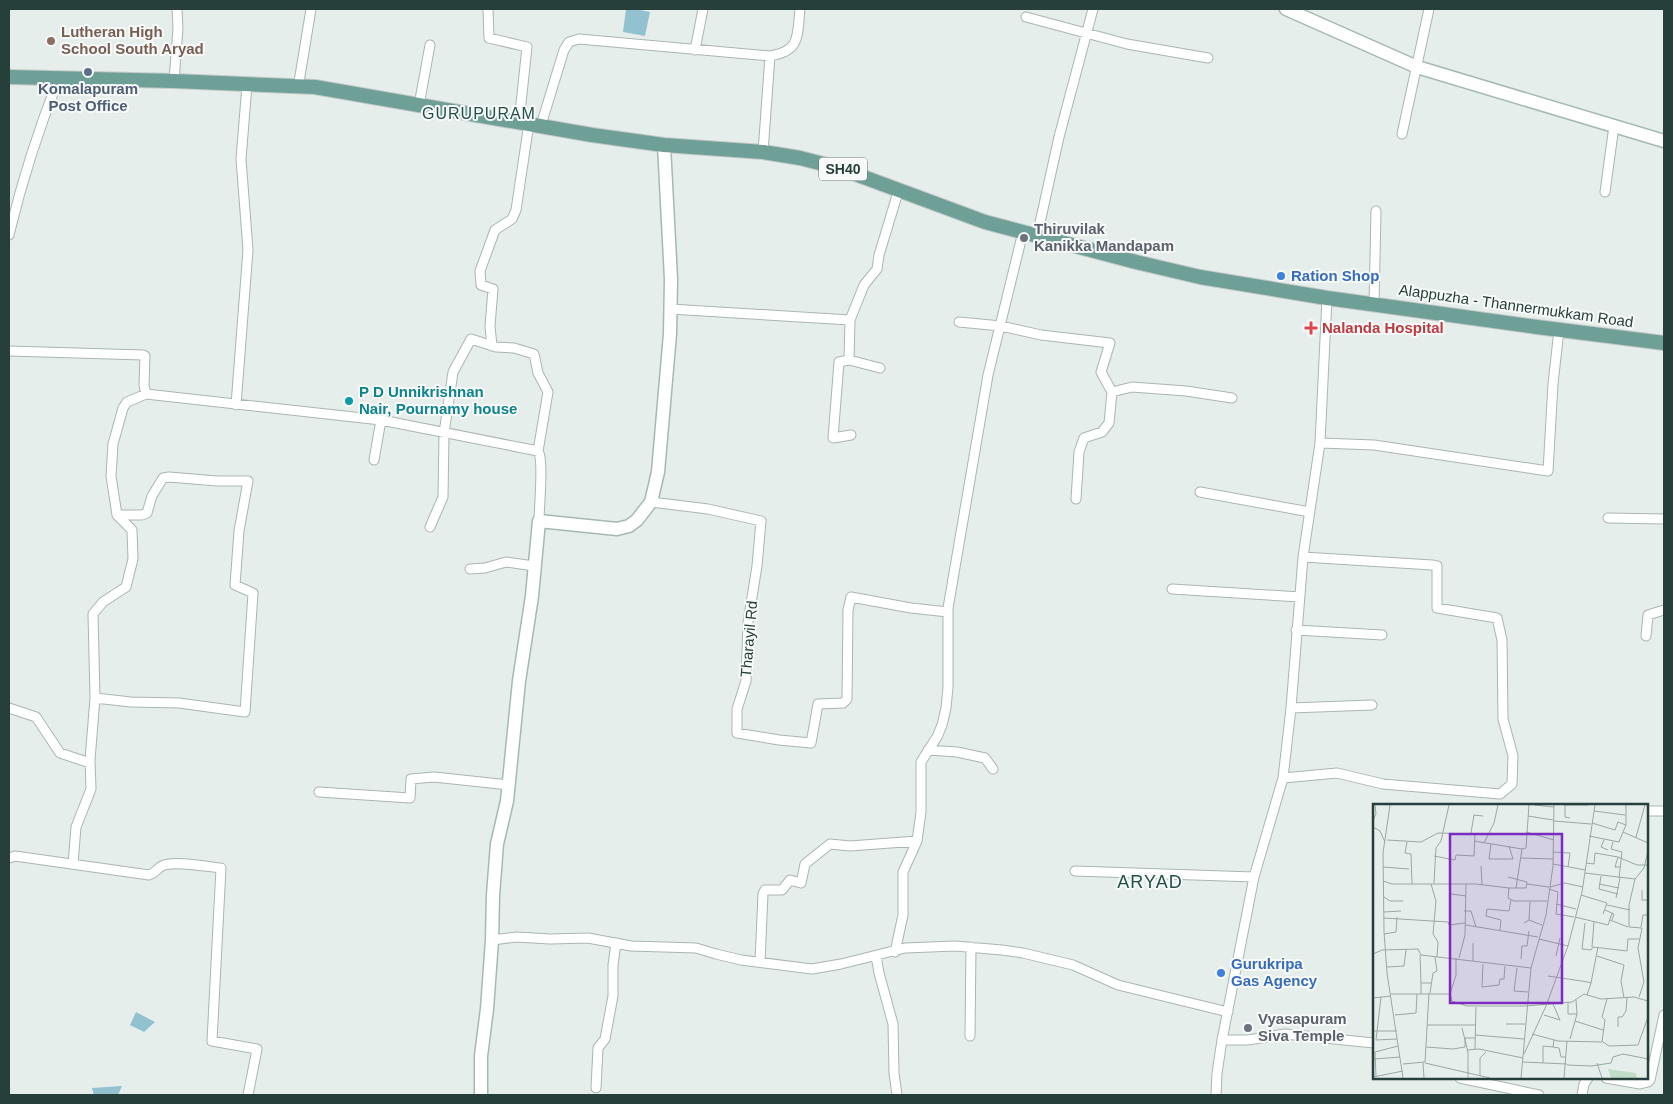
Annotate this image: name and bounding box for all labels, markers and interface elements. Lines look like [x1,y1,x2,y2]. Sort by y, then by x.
place label: Lutheran High School South Aryad [61,23,204,57]
marker: Lutheran High School South Aryad [45,35,57,47]
marker: Komalapuram Post Office [82,66,94,78]
place label: Komalapuram Post Office [38,80,138,114]
district label: GURUPURAM [422,105,536,122]
road number: SH40 [819,157,867,180]
place label: Thiruvilak Kanikka Mandapam [1034,220,1174,254]
marker: Thiruvilak Kanikka Mandapam [1018,232,1030,244]
place label: Ration Shop [1291,267,1379,284]
marker: Ration Shop [1275,270,1287,282]
street label: Alappuzha - Thannermukkam Road [1398,281,1634,330]
place label: Nalanda Hospital [1322,319,1444,336]
marker: Nalanda Hospital [1304,321,1318,335]
place label: P D Unnikrishnan Nair, Pournamy house [359,383,517,417]
marker: P D Unnikrishnan Nair, Pournamy house [343,395,355,407]
street label: Tharayil Rd [737,600,760,678]
inset map [1373,804,1648,1079]
district label: ARYAD [1117,872,1183,892]
place label: Gurukripa Gas Agency [1231,955,1318,989]
marker: Gurukripa Gas Agency [1215,967,1227,979]
place label: Vyasapuram Siva Temple [1258,1010,1347,1044]
marker: Vyasapuram Siva Temple [1242,1022,1254,1034]

